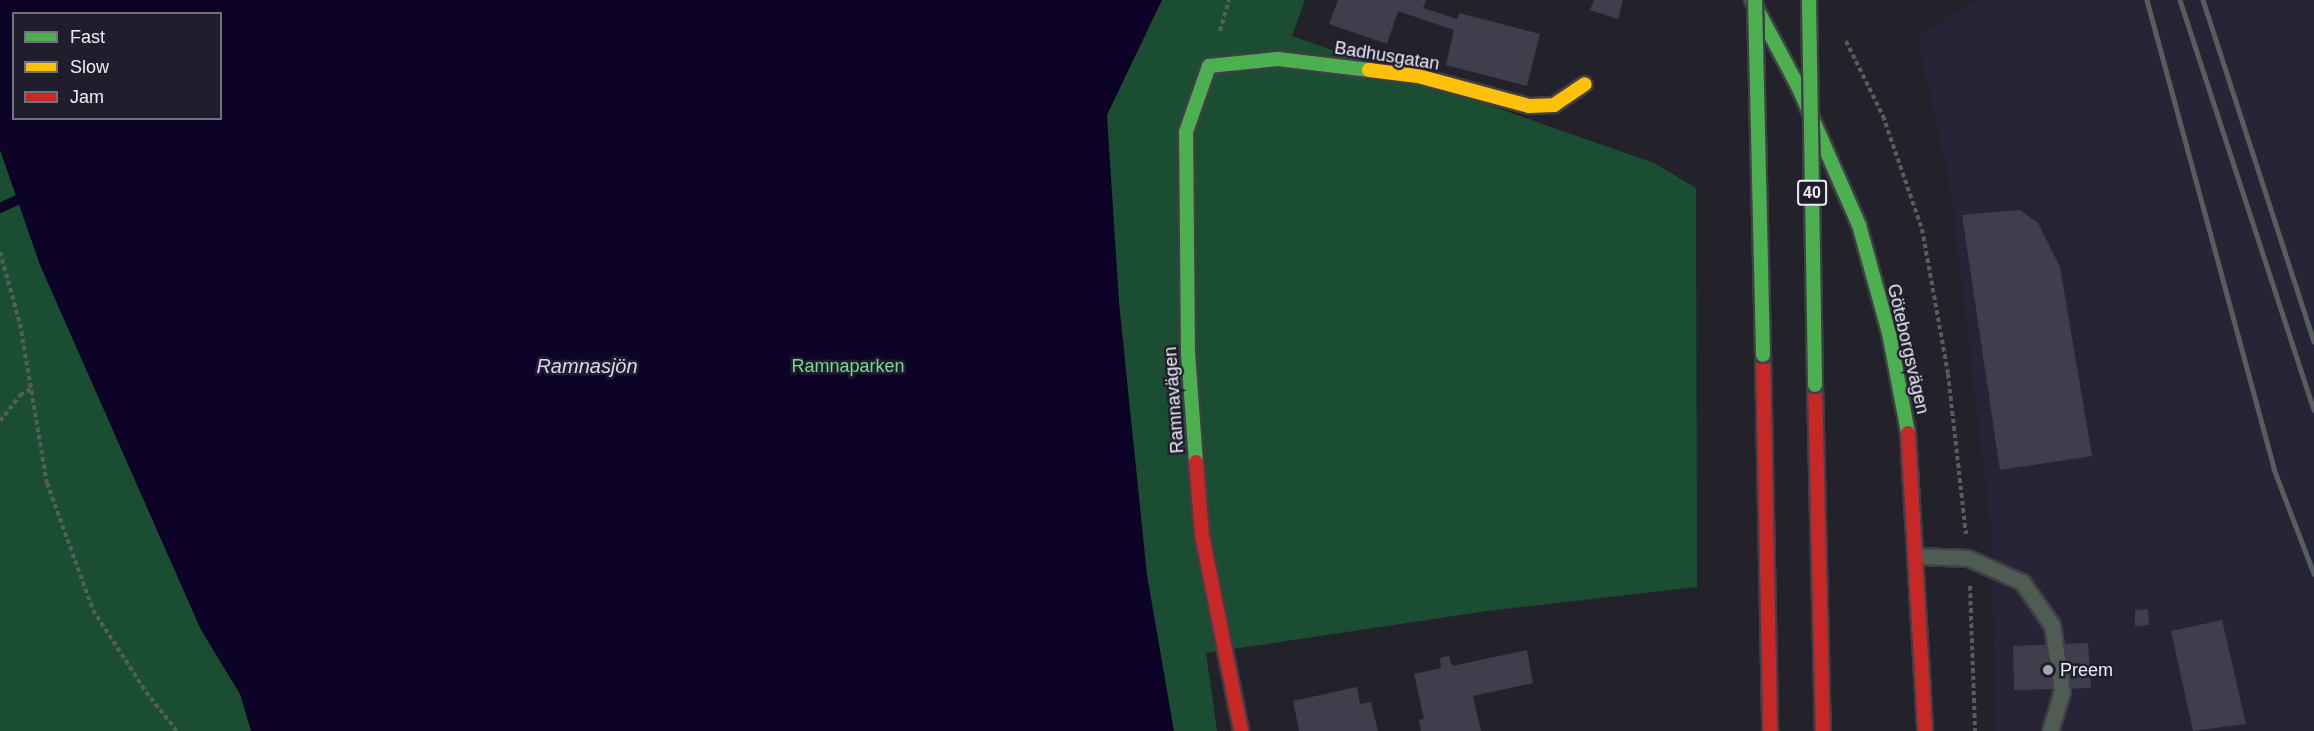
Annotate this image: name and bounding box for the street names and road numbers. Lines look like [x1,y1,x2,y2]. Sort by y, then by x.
street label: Badhusgatan [1333,37,1441,75]
road number: 40 [1797,180,1827,206]
street label: Göteborgsvägen [1883,282,1933,416]
street label: Ramnavägen [1159,346,1189,454]

